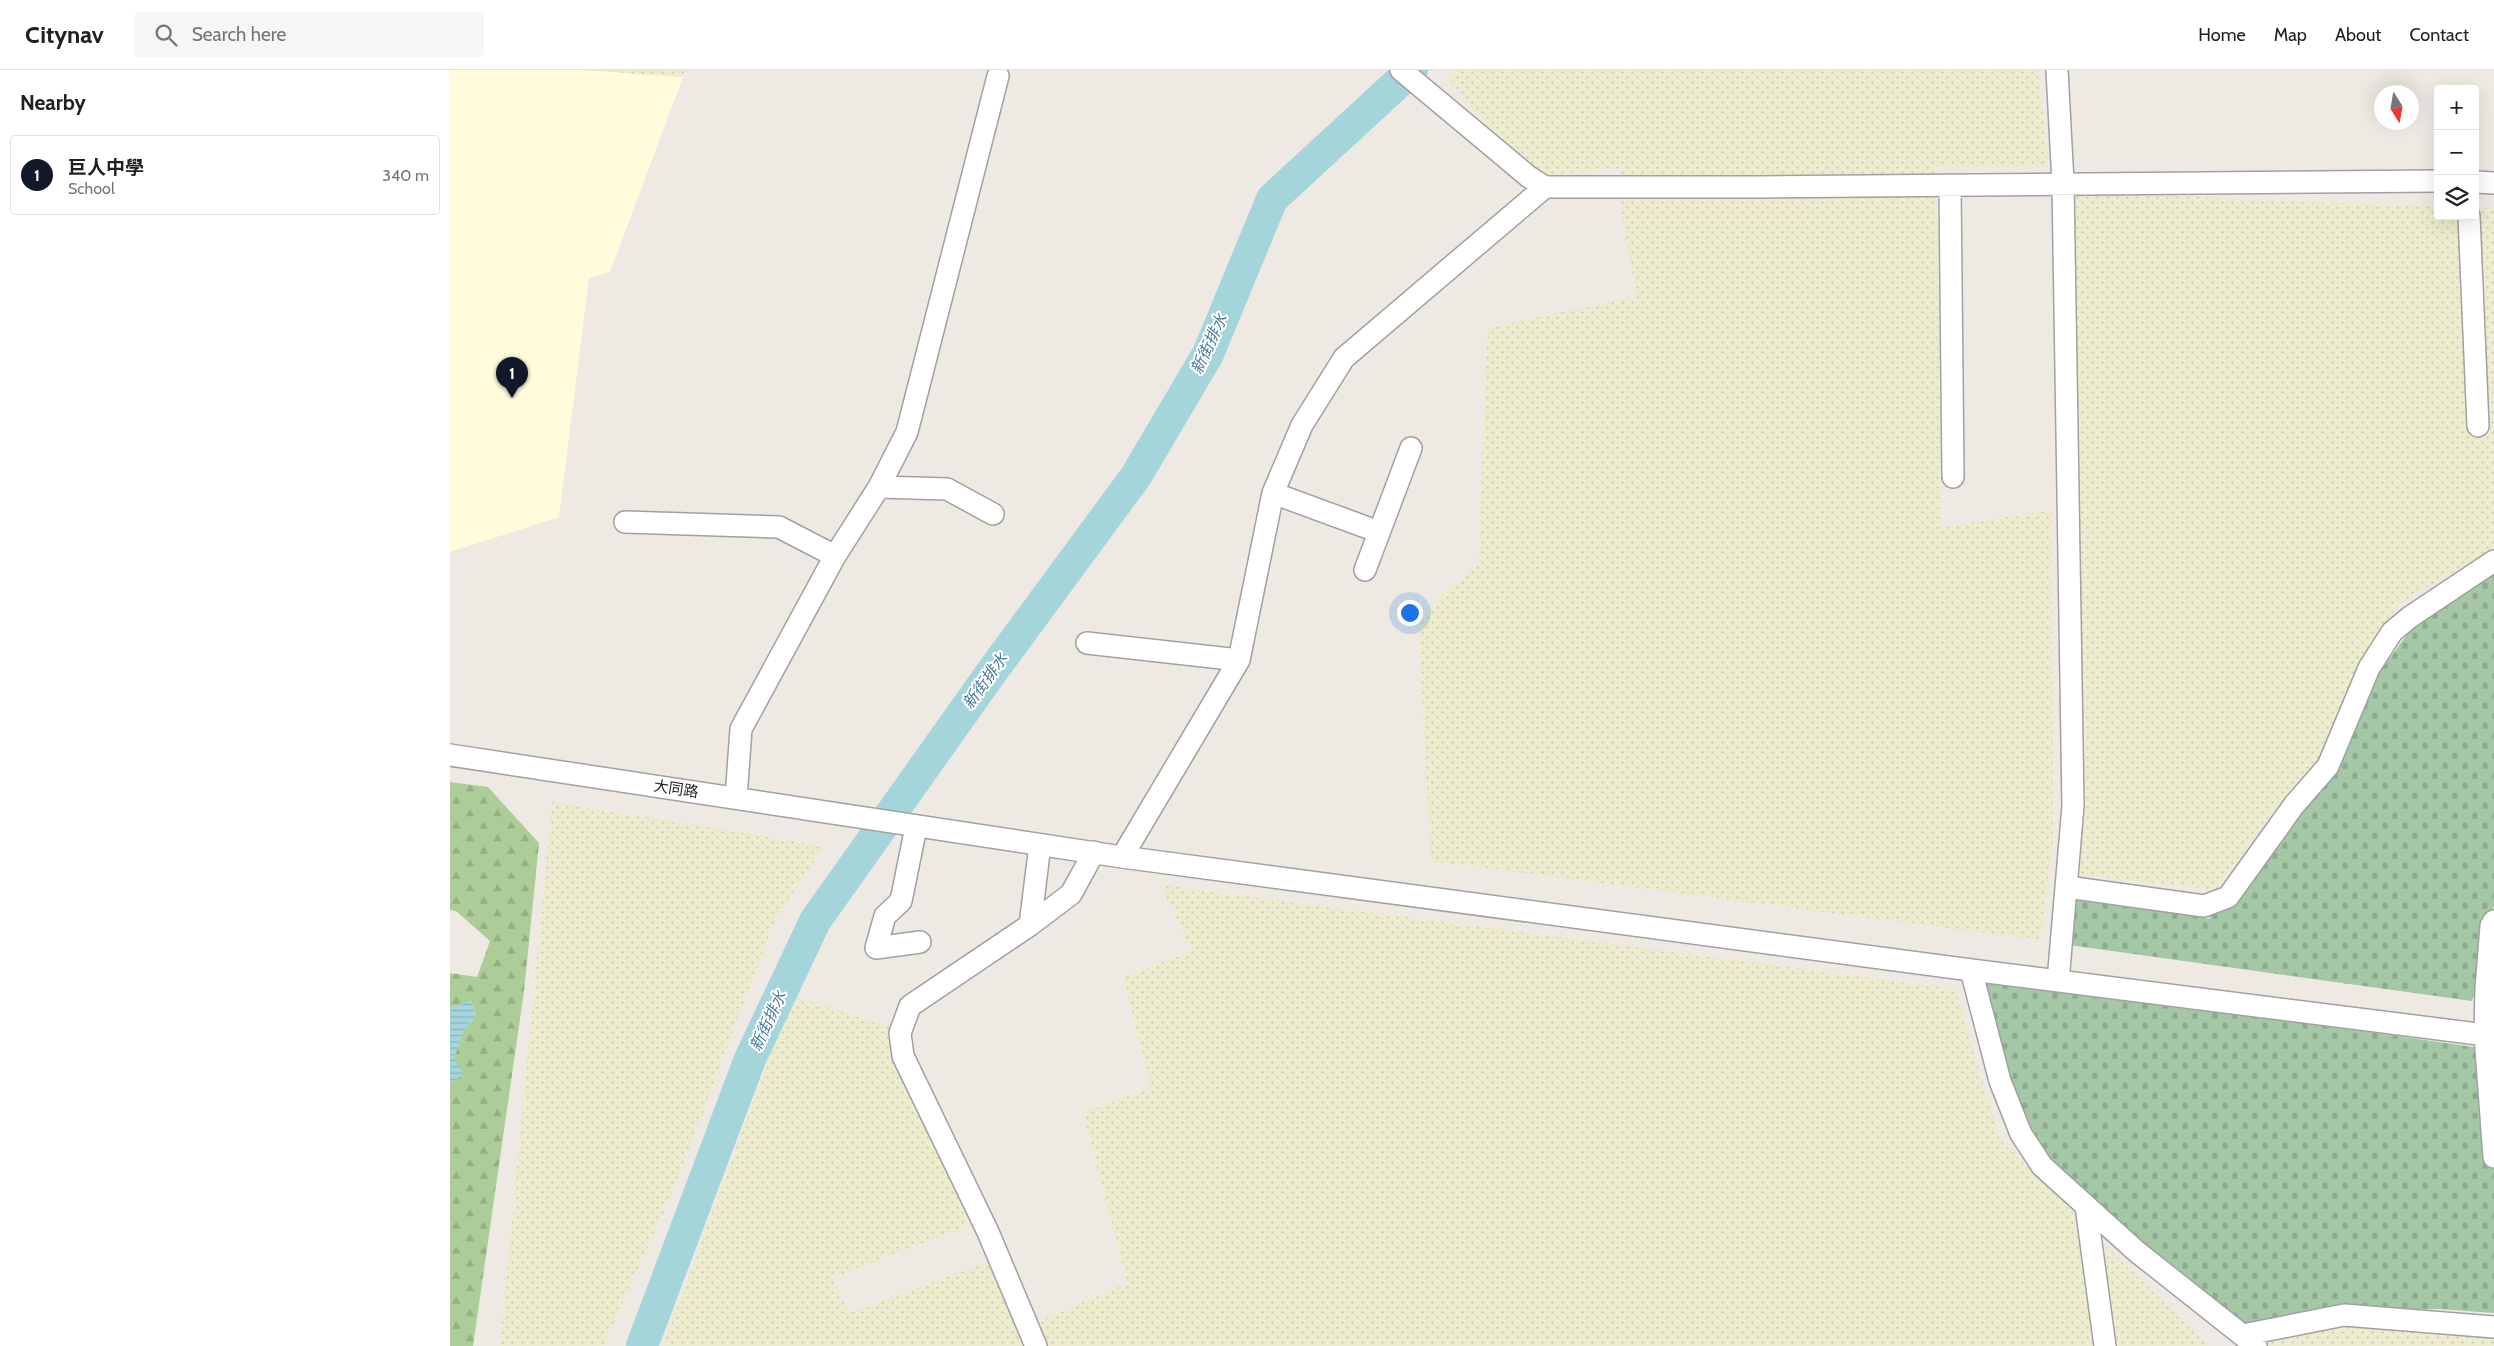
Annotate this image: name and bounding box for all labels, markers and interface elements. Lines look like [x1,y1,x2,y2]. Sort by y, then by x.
search box [134,12,484,57]
text: Citynav [25,20,104,49]
icon: search [152,21,180,49]
text: Search here [192,23,286,46]
text: Home [2198,24,2246,46]
text: Map [2274,24,2307,46]
text: About [2335,24,2381,46]
text: Contact [2409,24,2469,46]
north arrow [2374,85,2419,130]
map controls [2434,85,2479,220]
button: + [2434,85,2479,130]
text: Nearby [20,90,86,115]
button: − [2434,130,2479,175]
text: 巨人中學 [68,156,144,179]
text: 1 [34,166,40,185]
text: 340 m [382,166,429,185]
button: layers [2434,175,2479,220]
text: School [68,179,115,198]
water label: 新街排水 [1187,310,1232,377]
pin: 1 [496,357,528,398]
your location [1397,600,1423,626]
water label: 新街排水 [959,649,1012,712]
street label: 大同路 [652,777,700,801]
water label: 新街排水 [746,987,791,1054]

